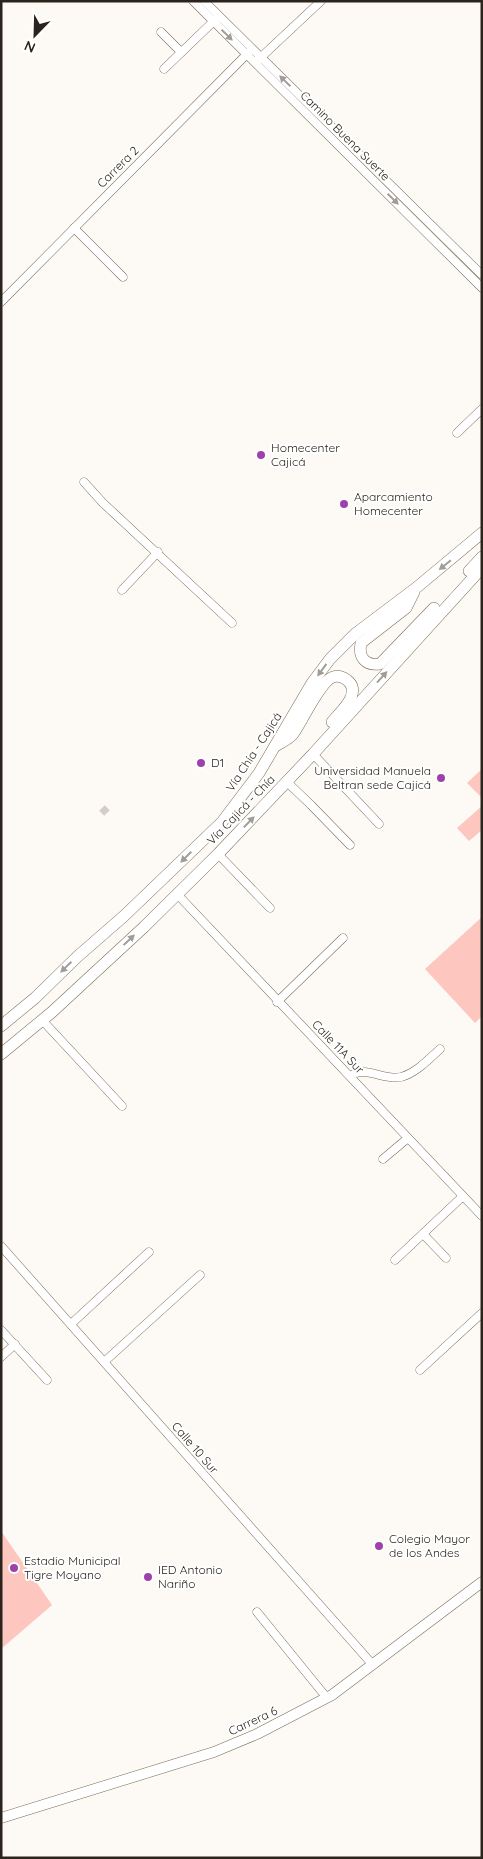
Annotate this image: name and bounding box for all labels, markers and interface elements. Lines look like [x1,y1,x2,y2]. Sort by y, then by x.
north arrow [10,10,60,60]
one-way arrow [221,29,233,41]
text: N [22,37,38,57]
one-way arrow [279,75,291,87]
street label: Camino Buena Suerte [297,88,394,184]
street label: Carrera 2 [94,143,142,191]
one-way arrow [387,193,399,205]
place label: Homecenter Cajicá [271,440,340,469]
marker: Homecenter Cajicá [255,449,267,461]
place label: Aparcamiento Homecenter [354,489,433,518]
marker: Aparcamiento Homecenter [338,498,350,510]
one-way arrow [439,559,452,570]
one-way arrow [317,663,327,677]
one-way arrow [376,671,388,683]
street label: Vía Chía - Cajicá [222,709,285,794]
place label: D1 [211,755,224,770]
marker: D1 [195,757,207,769]
place label: Universidad Manuela Beltran sede Cajicá [314,763,431,792]
street label: Vía Cajicá - Chía [204,772,278,848]
marker: Universidad Manuela Beltran sede Cajicá [435,772,447,784]
one-way arrow [243,817,255,829]
one-way arrow [180,851,192,863]
one-way arrow [123,934,135,946]
one-way arrow [60,961,72,973]
street label: Calle 11A Sur [309,1017,368,1077]
street label: Calle 10 Sur [169,1419,222,1477]
place label: Colegio Mayor de los Andes [389,1531,470,1560]
marker: Colegio Mayor de los Andes [373,1540,385,1552]
place label: Estadio Municipal Tigre Moyano [24,1553,121,1582]
marker: Estadio Municipal Tigre Moyano [8,1562,20,1574]
place label: IED Antonio Nariño [158,1562,222,1591]
marker: IED Antonio Nariño [142,1571,154,1583]
street label: Carrera 6 [226,1702,280,1738]

